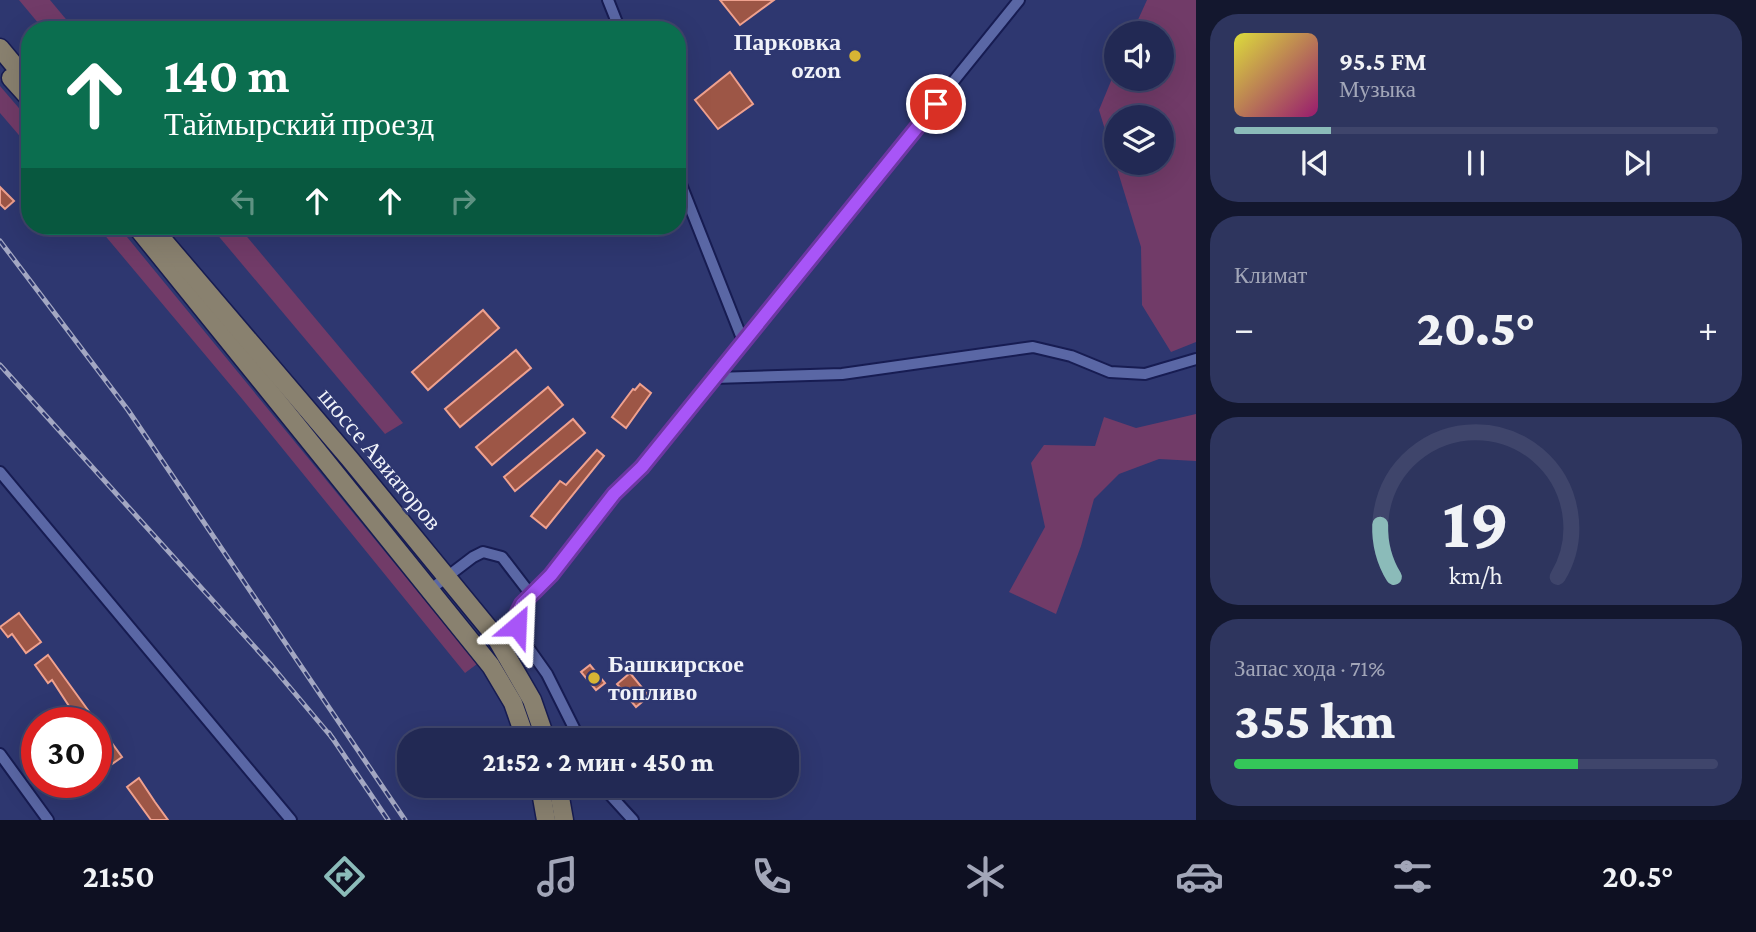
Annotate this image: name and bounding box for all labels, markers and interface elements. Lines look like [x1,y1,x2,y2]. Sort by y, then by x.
map controls [1104,21,1174,175]
button: sound [1104,21,1174,91]
place label: Парковка ozon [734,28,841,83]
text: 95.5 FM [1339,47,1427,76]
text: 140 m [164,48,289,103]
marker: Парковка ozon [847,48,863,64]
icon: ahead [49,49,140,140]
pin [906,74,966,134]
text: Музыка [1339,76,1416,102]
icon: arrive [917,85,955,123]
button: layers [1104,105,1174,175]
text: Таймырский проезд [164,106,434,142]
icon: previous [1296,144,1334,182]
icon: pause [1457,144,1495,182]
icon: next [1618,144,1656,182]
icon: left [225,182,263,220]
icon: ahead [298,182,336,220]
icon: ahead [371,182,409,220]
icon: right [444,182,482,220]
text: Климат [1234,262,1307,288]
text: 20.5° [1416,298,1536,356]
text: − [1234,307,1254,349]
text: + [1698,307,1718,349]
street label: шоссе Авиаторов [313,382,448,535]
text: 19 [1443,482,1509,563]
text: km/h [1449,562,1503,589]
position arrow [480,589,554,663]
place label: Башкирское топливо [608,650,744,705]
text: Запас хода · 71% [1234,655,1385,681]
marker: Башкирское топливо [586,670,602,686]
text: 355 km [1234,691,1395,749]
speed limit sign: 30 [21,707,112,798]
text: 21:52 · 2 мин · 450 m [482,748,714,777]
icon: directions [320,852,369,901]
icon: music [533,852,582,901]
icon: phone [747,852,796,901]
icon: climate [961,852,1010,901]
icon: car [1175,852,1224,901]
icon: filters [1388,852,1437,901]
text: 21:50 [82,858,155,894]
text: 20.5° [1602,858,1674,894]

